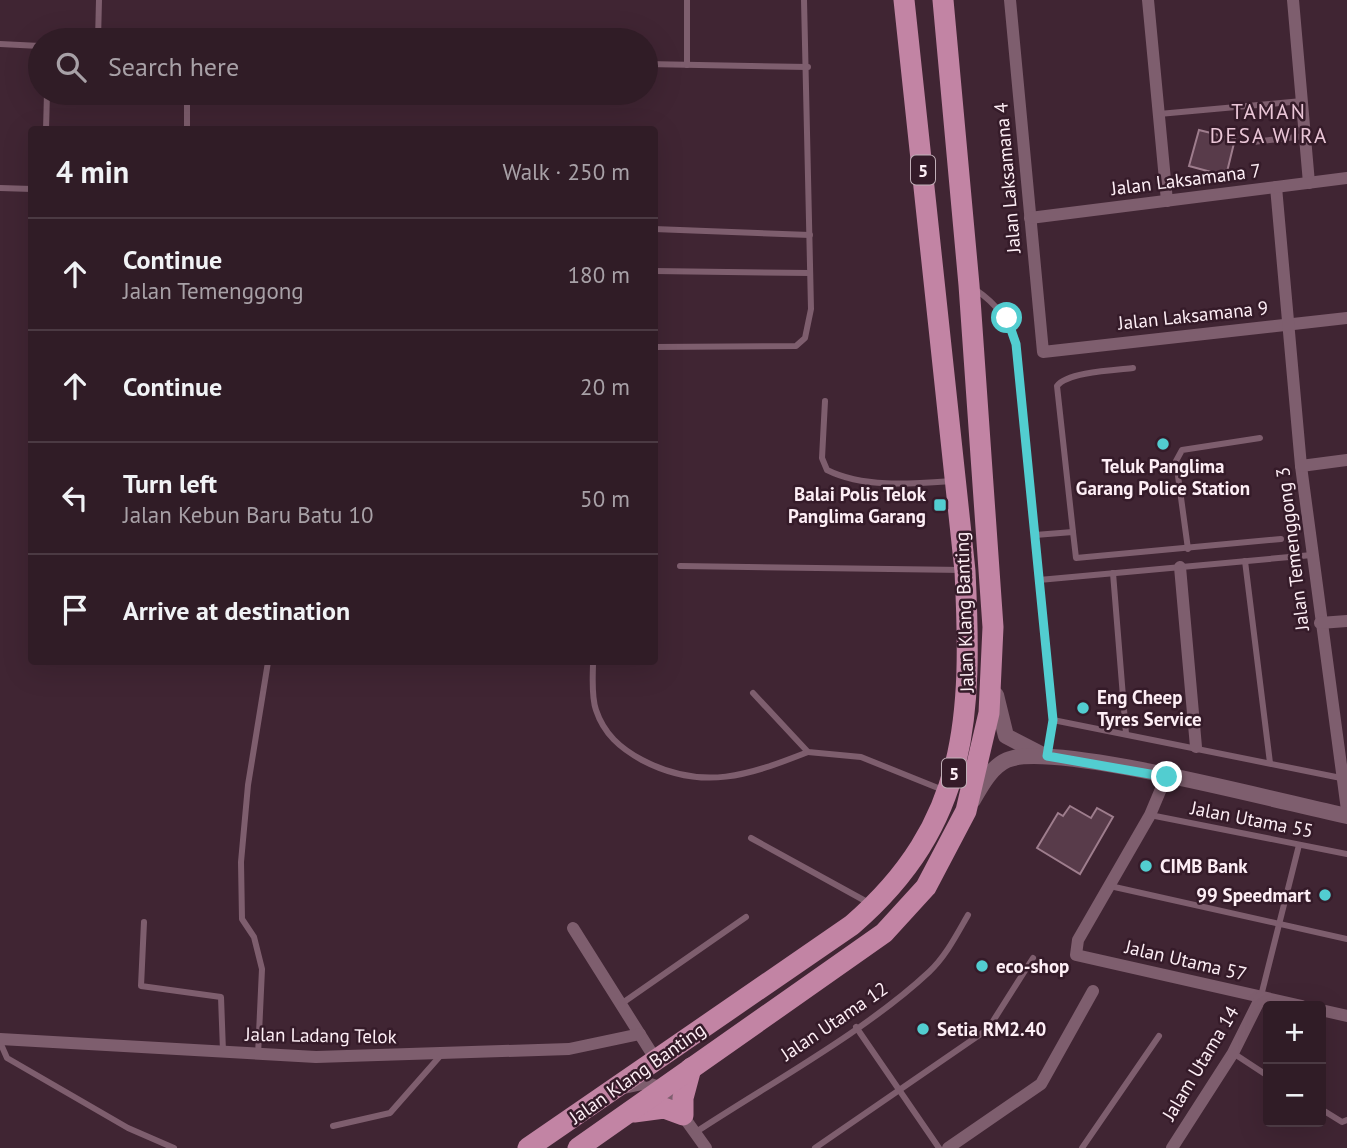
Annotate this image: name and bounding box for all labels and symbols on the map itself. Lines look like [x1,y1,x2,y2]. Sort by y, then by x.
district label: TAMAN DESA WIRA [1210,98,1328,149]
street label: Jalan Laksamana 4 [988,102,1026,255]
road number: 5 [911,155,935,184]
street label: Jalan Laksamana 7 [1109,158,1262,200]
street label: Jalan Laksamana 9 [1116,295,1269,335]
route start [991,302,1022,333]
marker: Teluk Panglima Garang Police Station [1155,436,1171,452]
place label: Teluk Panglima Garang Police Station [1076,454,1250,500]
street label: Jalan Temenggong 3 [1270,466,1314,633]
place label: Balai Polis Telok Panglima Garang [788,482,927,528]
marker: Balai Polis Telok Panglima Garang [932,497,948,513]
street label: Jalan Klang Banting [949,531,979,694]
place label: Eng Cheep Tyres Service [1097,685,1202,731]
marker: Eng Cheep Tyres Service [1075,700,1091,716]
road number: 5 [942,758,966,788]
route end [1151,761,1182,792]
street label: Jalan Utama 55 [1188,795,1315,843]
place label: CIMB Bank [1160,854,1248,878]
marker: CIMB Bank [1138,858,1154,874]
place label: 99 Speedmart [1196,883,1311,907]
marker: 99 Speedmart [1317,887,1333,903]
street label: Jalan Utama 57 [1122,934,1249,986]
place label: eco-shop [996,954,1069,978]
marker: eco-shop [974,958,990,974]
street label: Jalan Utama 12 [775,976,892,1066]
street label: Jalam Utama 14 [1156,1001,1244,1125]
street label: Jalan Klang Banting [563,1017,710,1129]
place label: Setia RM2.40 [937,1017,1047,1041]
marker: Setia RM2.40 [915,1021,931,1037]
street label: Jalan Ladang Telok [244,1022,397,1048]

